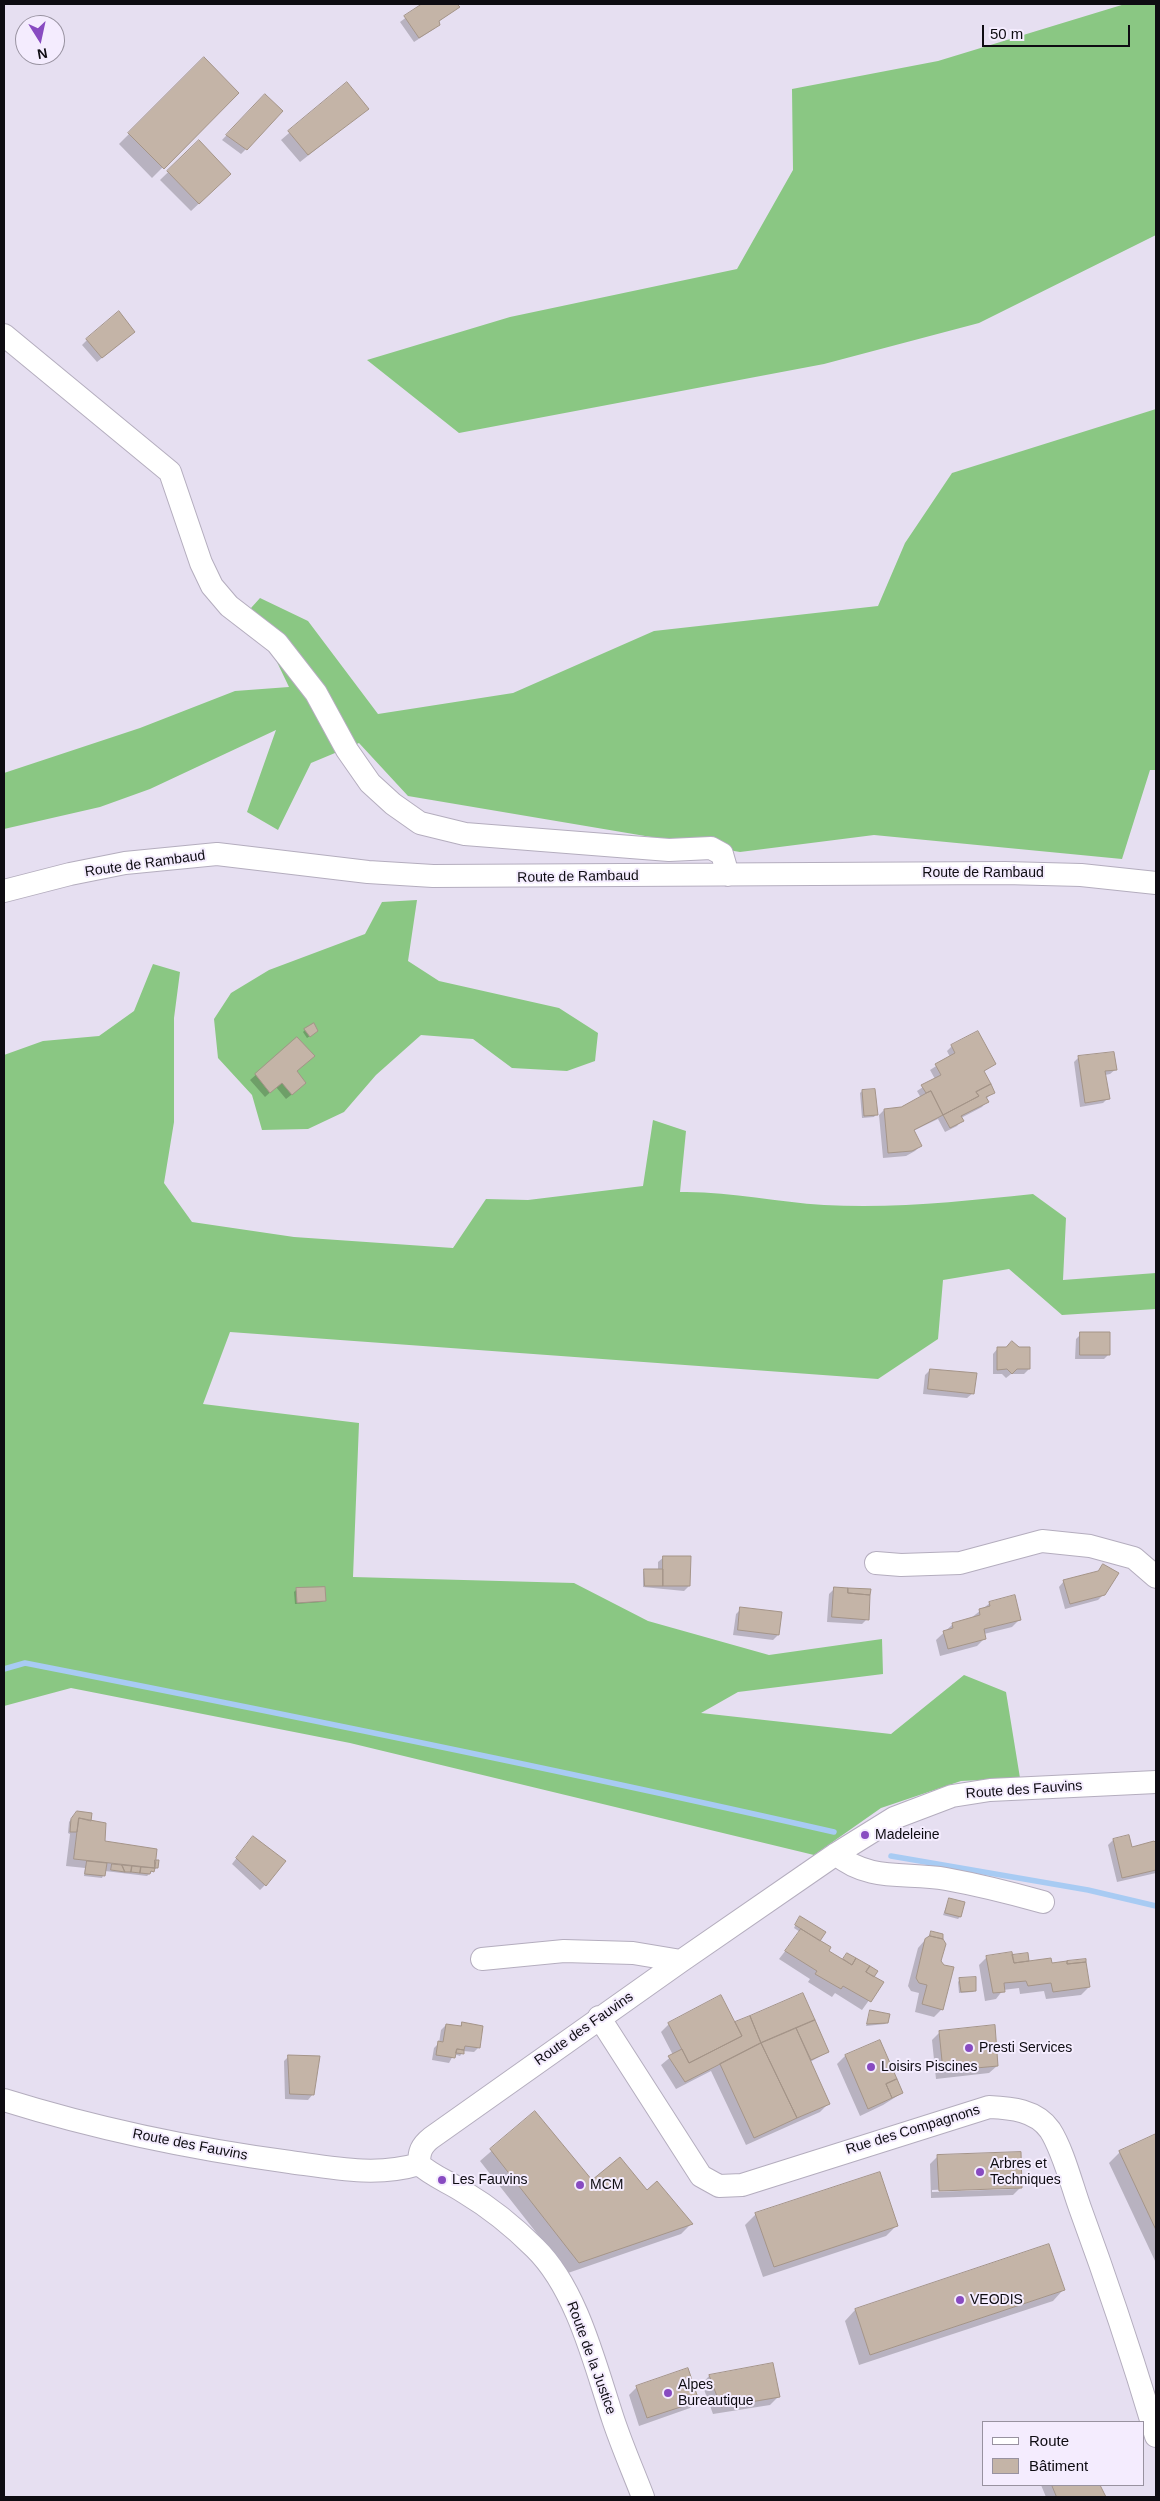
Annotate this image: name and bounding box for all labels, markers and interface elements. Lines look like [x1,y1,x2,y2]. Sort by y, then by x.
north arrow [15,15,65,65]
scale bar [985,15,1132,47]
text: 50 m [990,25,1023,42]
text: N [36,45,49,63]
street label: Route de Rambaud [84,847,206,881]
street label: Route de Rambaud [922,865,1044,881]
street label: Route de Rambaud [517,868,639,886]
street label: Route des Fauvins [965,1778,1083,1802]
place label: Madeleine [875,1827,940,1843]
marker: Madeleine [859,1829,871,1841]
street label: Route des Fauvins [531,1989,637,2069]
place label: Presti Services [979,2040,1072,2056]
marker: Presti Services [963,2042,975,2054]
place label: Loisirs Piscines [881,2059,977,2075]
marker: Loisirs Piscines [865,2061,877,2073]
street label: Rue des Compagnons [844,2102,982,2158]
street label: Route des Fauvins [131,2126,249,2164]
place label: Arbres et Techniques [990,2156,1061,2188]
marker: Arbres et Techniques [974,2166,986,2178]
place label: Les Fauvins [452,2172,527,2188]
marker: Les Fauvins [436,2174,448,2186]
place label: MCM [590,2177,623,2193]
marker: MCM [574,2179,586,2191]
place label: VEODIS [970,2292,1023,2308]
marker: VEODIS [954,2294,966,2306]
street label: Route de la Justice [563,2299,619,2417]
place label: Alpes Bureautique [678,2377,754,2410]
marker: Alpes Bureautique [662,2387,674,2399]
legend [982,2421,1145,2486]
text: Route [1029,2432,1069,2449]
text: Bâtiment [1029,2457,1088,2474]

